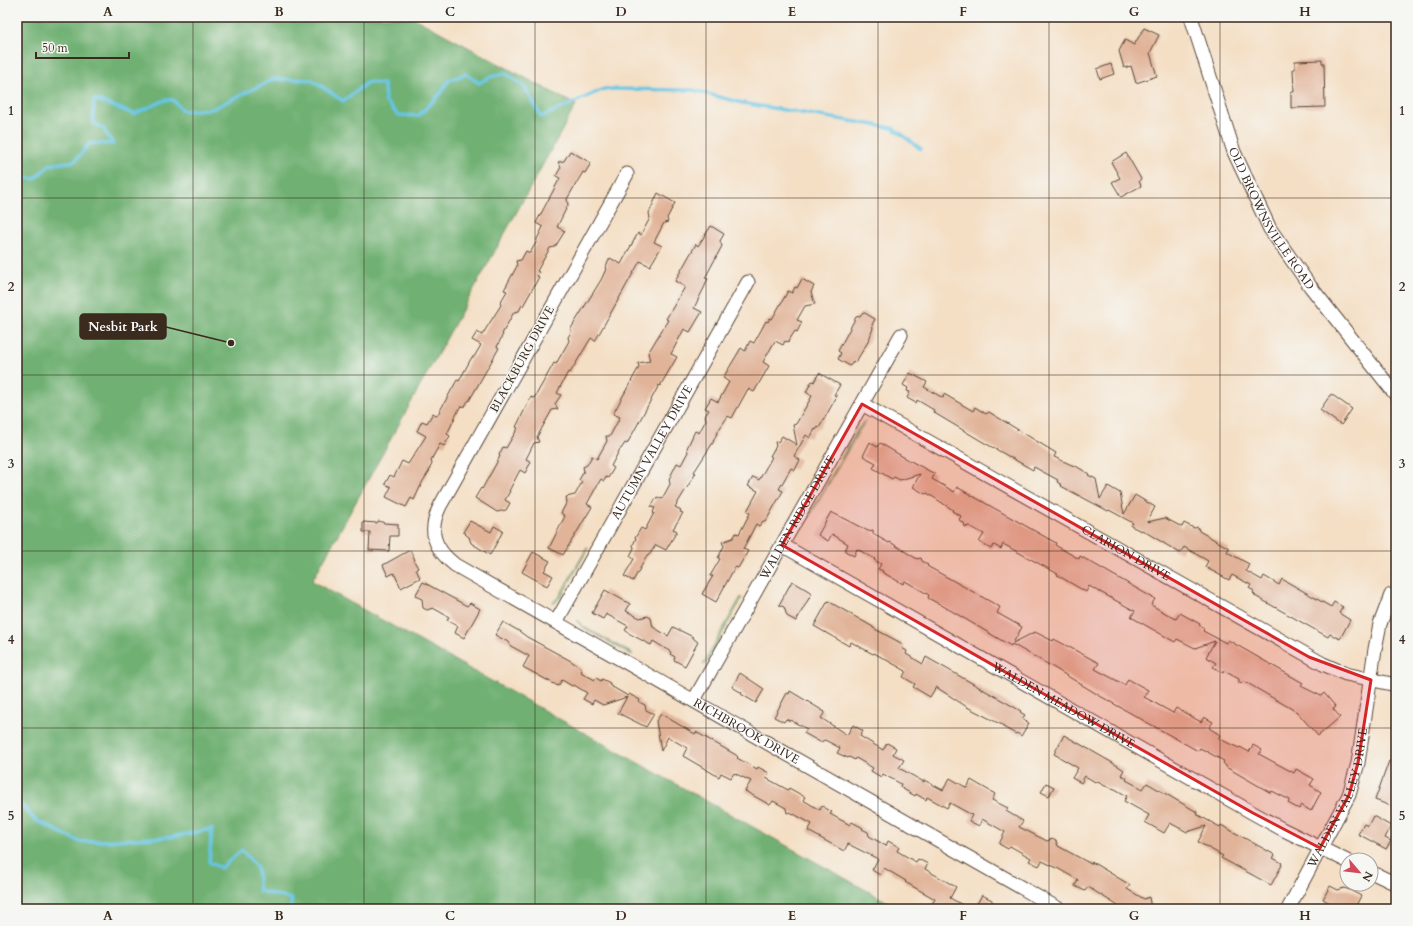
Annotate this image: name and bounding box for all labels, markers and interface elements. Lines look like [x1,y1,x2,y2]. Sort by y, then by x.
text: A [103,3,113,21]
text: B [274,3,284,21]
text: C [445,3,455,21]
text: D [615,3,627,21]
text: E [788,3,796,21]
text: F [959,3,967,21]
text: G [1129,3,1140,21]
text: H [1299,3,1311,21]
scale bar [36,34,129,60]
text: 50 m [42,40,69,56]
text: 1 [8,102,14,120]
text: 1 [1399,102,1405,120]
street label: OLD BROWNSVILLE ROAD [1225,144,1318,293]
text: 2 [8,278,15,296]
text: 2 [1399,278,1406,296]
street label: BLACKBURG DRIVE [486,303,558,415]
callout: Nesbit Park [80,314,166,339]
text: Nesbit Park [88,318,159,336]
street label: AUTUMN VALLEY DRIVE [608,382,696,522]
street label: WALDEN RIDGE DRIVE [755,452,839,583]
text: 3 [8,455,15,473]
text: 3 [1399,455,1406,473]
street label: CLARION DRIVE [1079,521,1173,584]
text: 4 [8,631,15,649]
text: 4 [1399,631,1406,649]
street label: WALDEN MEADOW DRIVE [988,658,1138,752]
street label: RICHBROOK DRIVE [691,694,802,768]
street label: WALDEN VALLEY DRIVE [1303,727,1371,871]
text: 5 [8,807,14,825]
text: 5 [1399,807,1405,825]
north arrow [1339,852,1379,892]
text: N [1358,869,1376,885]
text: A [103,907,113,925]
text: B [274,907,284,925]
text: C [445,907,455,925]
text: D [615,907,627,925]
text: E [788,907,796,925]
text: F [959,907,967,925]
text: G [1129,907,1140,925]
text: H [1299,907,1311,925]

